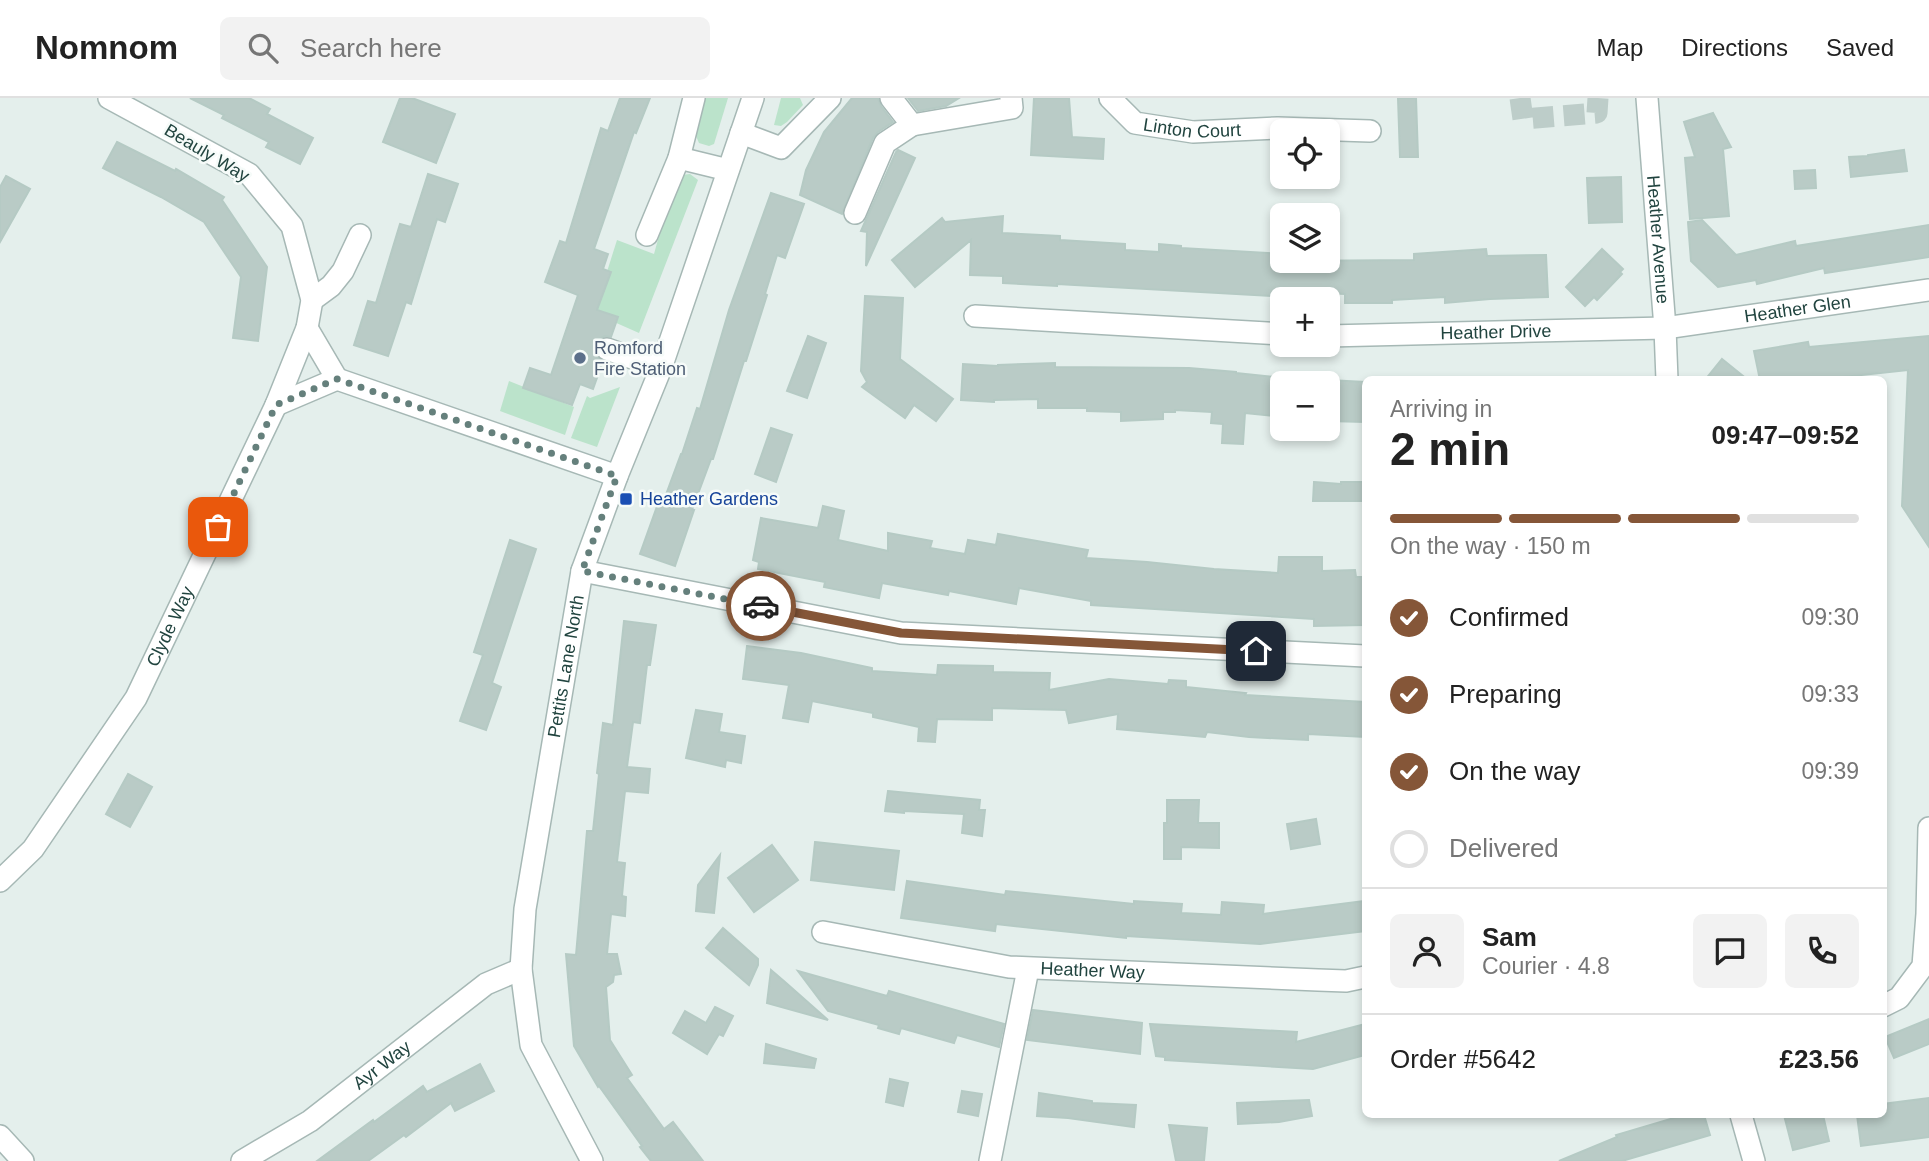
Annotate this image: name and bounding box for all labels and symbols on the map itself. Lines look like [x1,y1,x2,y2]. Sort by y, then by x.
street label: Linton Court [1142,114,1241,142]
street label: Beauly Way [161,120,253,186]
street label: Heather Avenue [1643,175,1673,305]
street label: Heather Glen [1743,291,1852,326]
street label: Heather Drive [1440,321,1552,343]
place label: Romford Fire Station [594,338,686,379]
marker: Romford Fire Station [572,350,588,366]
place label: Heather Gardens [640,489,778,509]
marker: Heather Gardens [618,491,634,507]
pin [188,497,248,557]
courier [726,571,796,641]
street label: Clyde Way [143,583,198,670]
street label: Pettits Lane North [544,594,588,739]
pin [1226,621,1286,681]
street label: Heather Way [1040,958,1145,983]
street label: Ayr Way [349,1037,414,1094]

